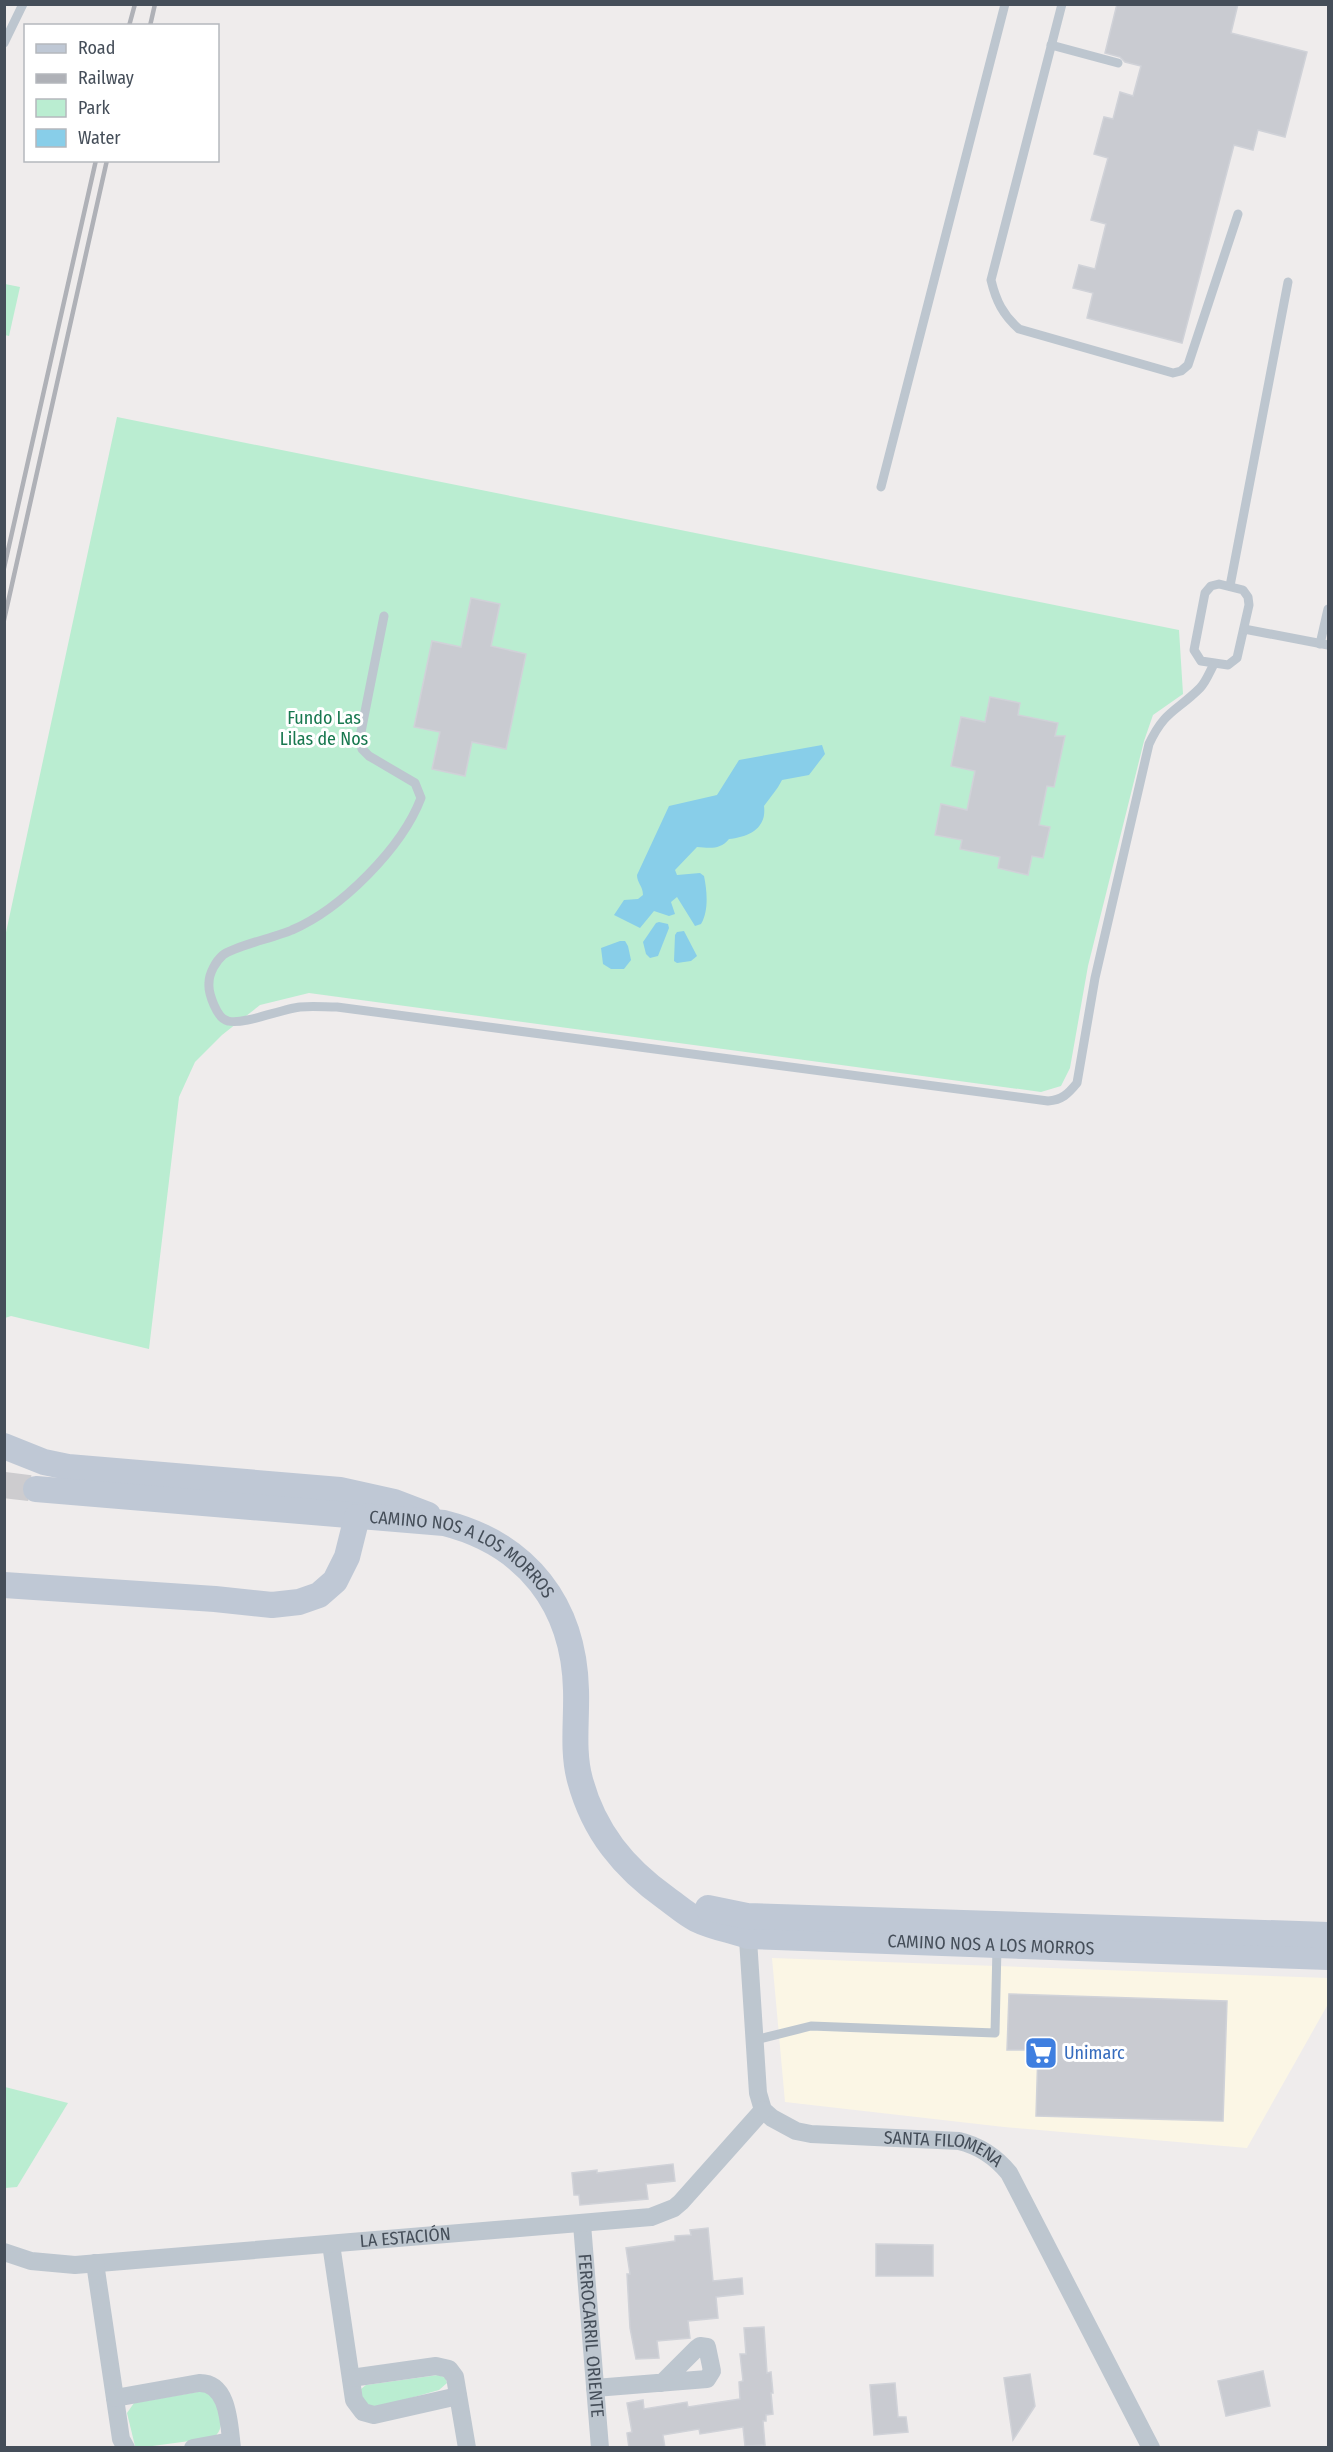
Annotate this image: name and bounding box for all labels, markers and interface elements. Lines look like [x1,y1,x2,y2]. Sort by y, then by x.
legend [24,24,219,162]
text: Road [78,37,115,59]
text: Railway [78,67,134,89]
text: Park [78,97,111,119]
text: Water [78,127,121,149]
park label: Fundo Las Lilas de Nos [280,707,369,750]
street label: CAMINO NOS A LOS MORROS [368,1506,559,1602]
street label: CAMINO NOS A LOS MORROS [887,1930,1095,1960]
supermarket icon: Unimarc [1023,2035,1059,2071]
place label: Unimarc [1064,2042,1125,2064]
street label: SANTA FILOMENA [883,2126,1008,2172]
street label: LA ESTACIÓN [359,2223,452,2252]
street label: FERROCARRIL ORIENTE [573,2253,609,2418]

